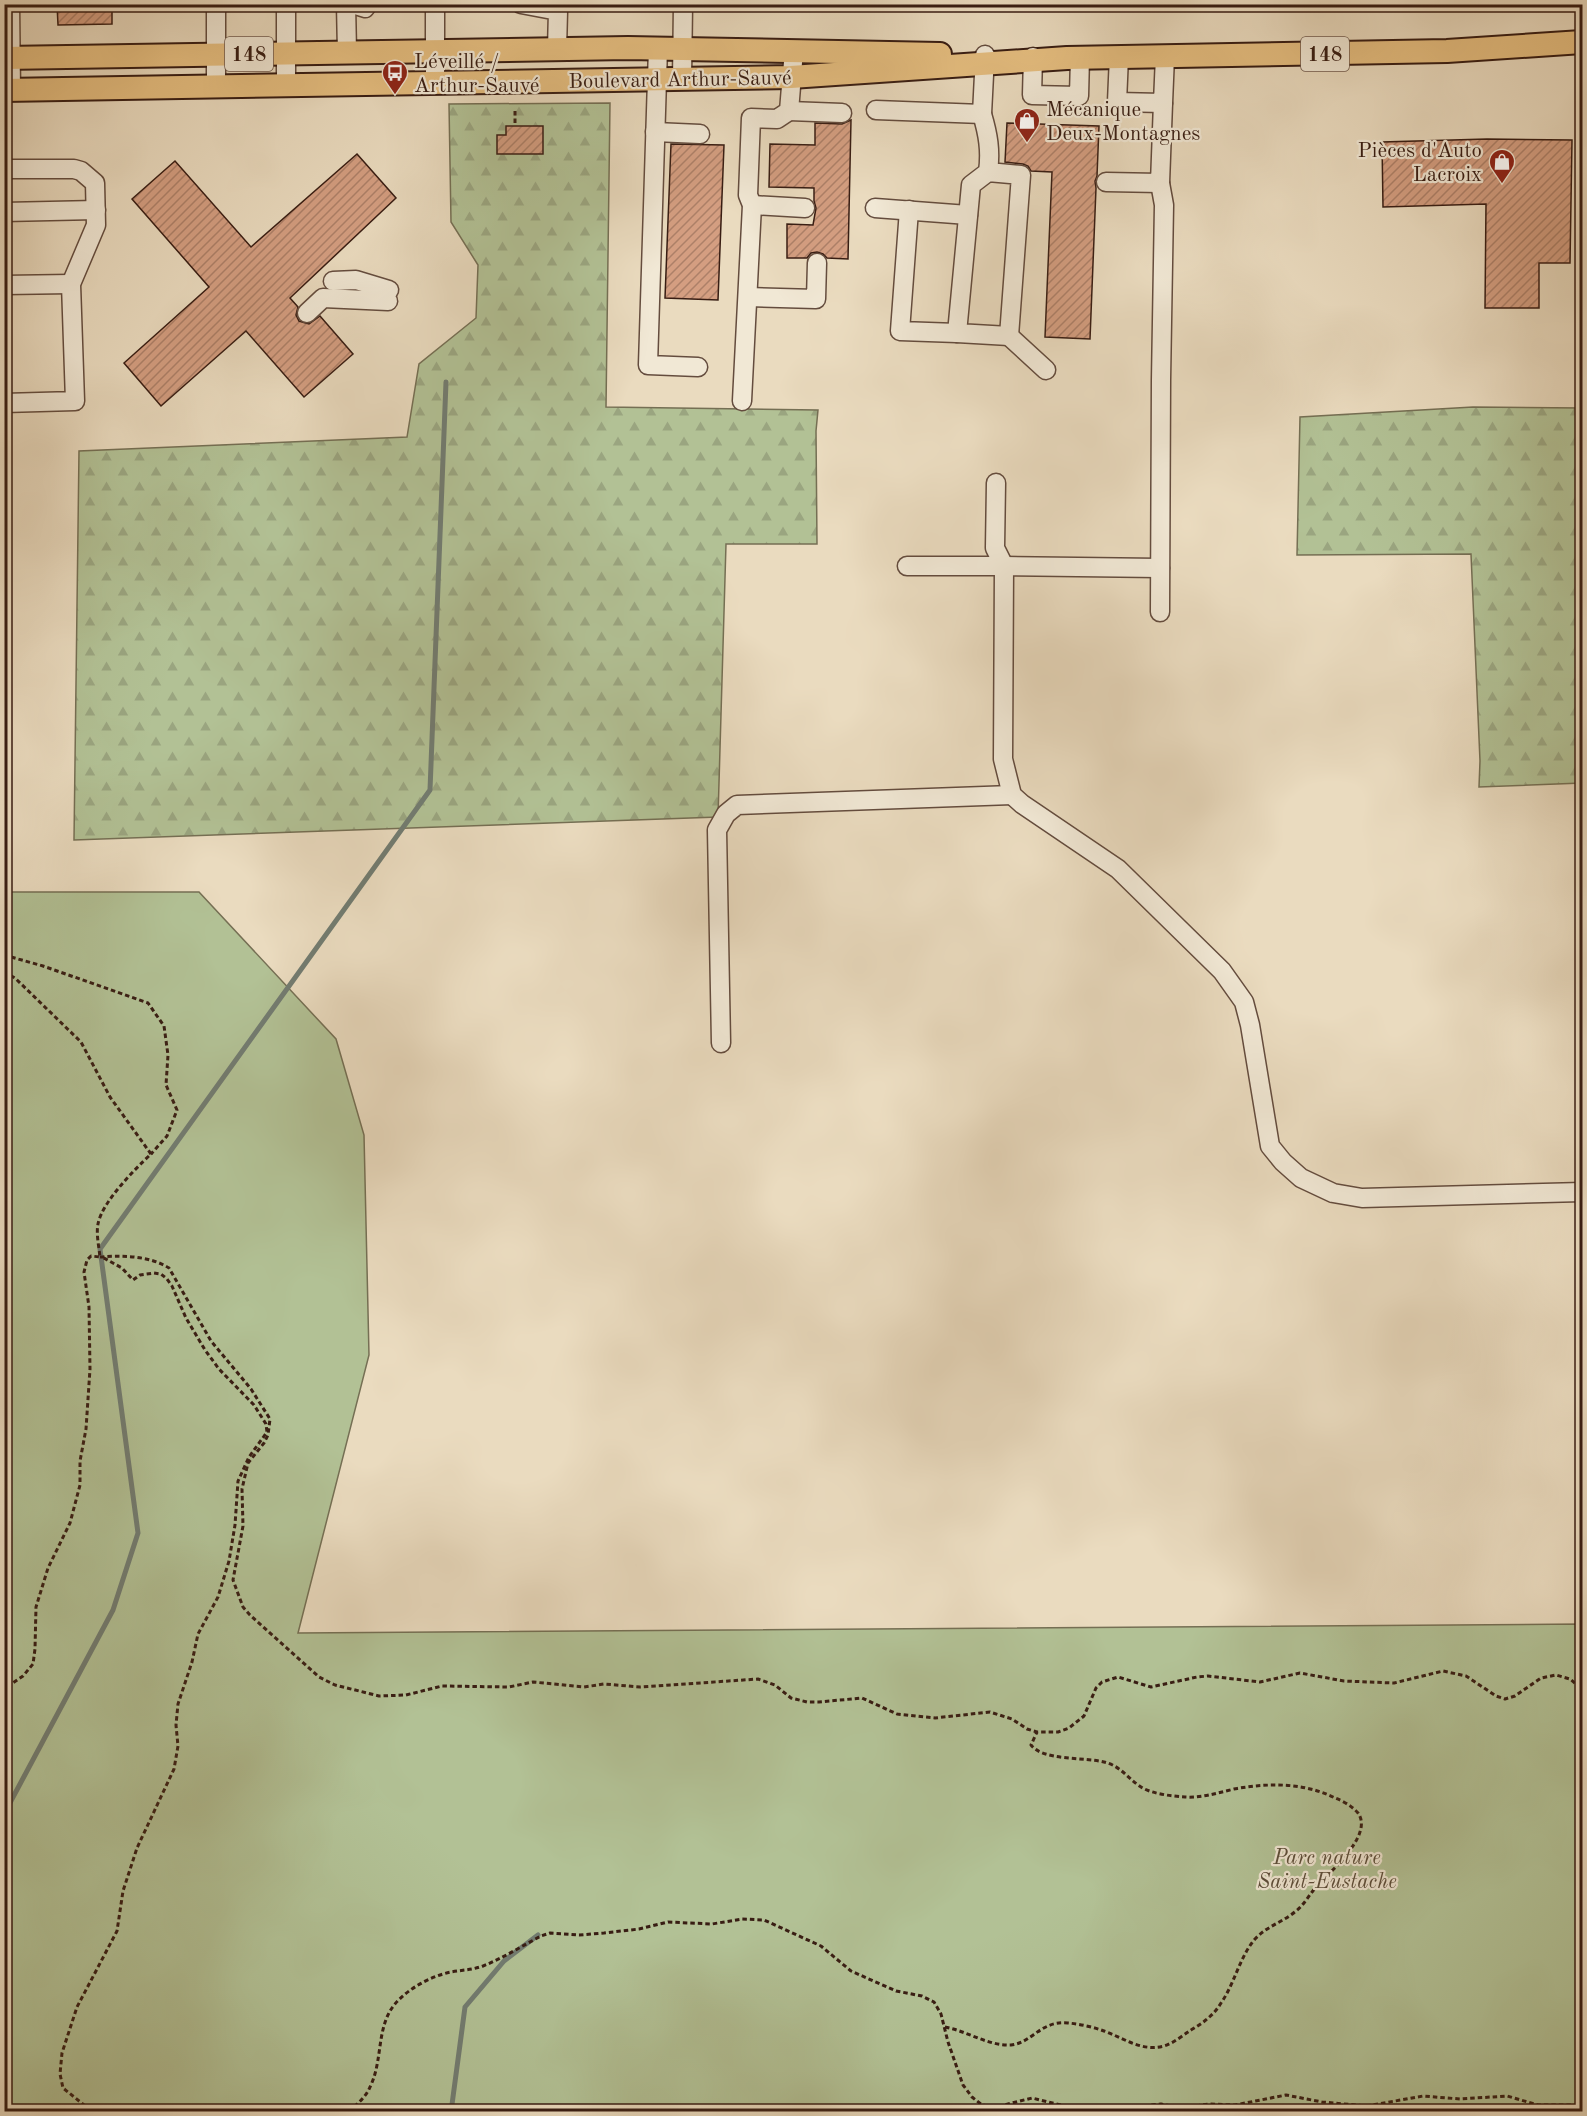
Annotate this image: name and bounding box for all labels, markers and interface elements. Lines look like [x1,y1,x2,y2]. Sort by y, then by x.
road number: 148 [225,37,273,71]
road number: 148 [1301,37,1349,71]
place label: Léveillé / Arthur-Sauvé [414,52,539,97]
bus stop icon: Léveillé / Arthur-Sauvé [380,58,410,96]
street label: Boulevard Arthur-Sauvé [568,68,792,93]
place label: Mécanique Deux-Montagnes [1046,100,1200,145]
shop icon: Mécanique Deux-Montagnes [1012,106,1042,144]
place label: Pièces d'Auto Lacroix [1358,141,1482,186]
shop icon: Pièces d'Auto Lacroix [1487,147,1517,185]
park label: Parc nature Saint-Eustache [1257,1848,1397,1893]

